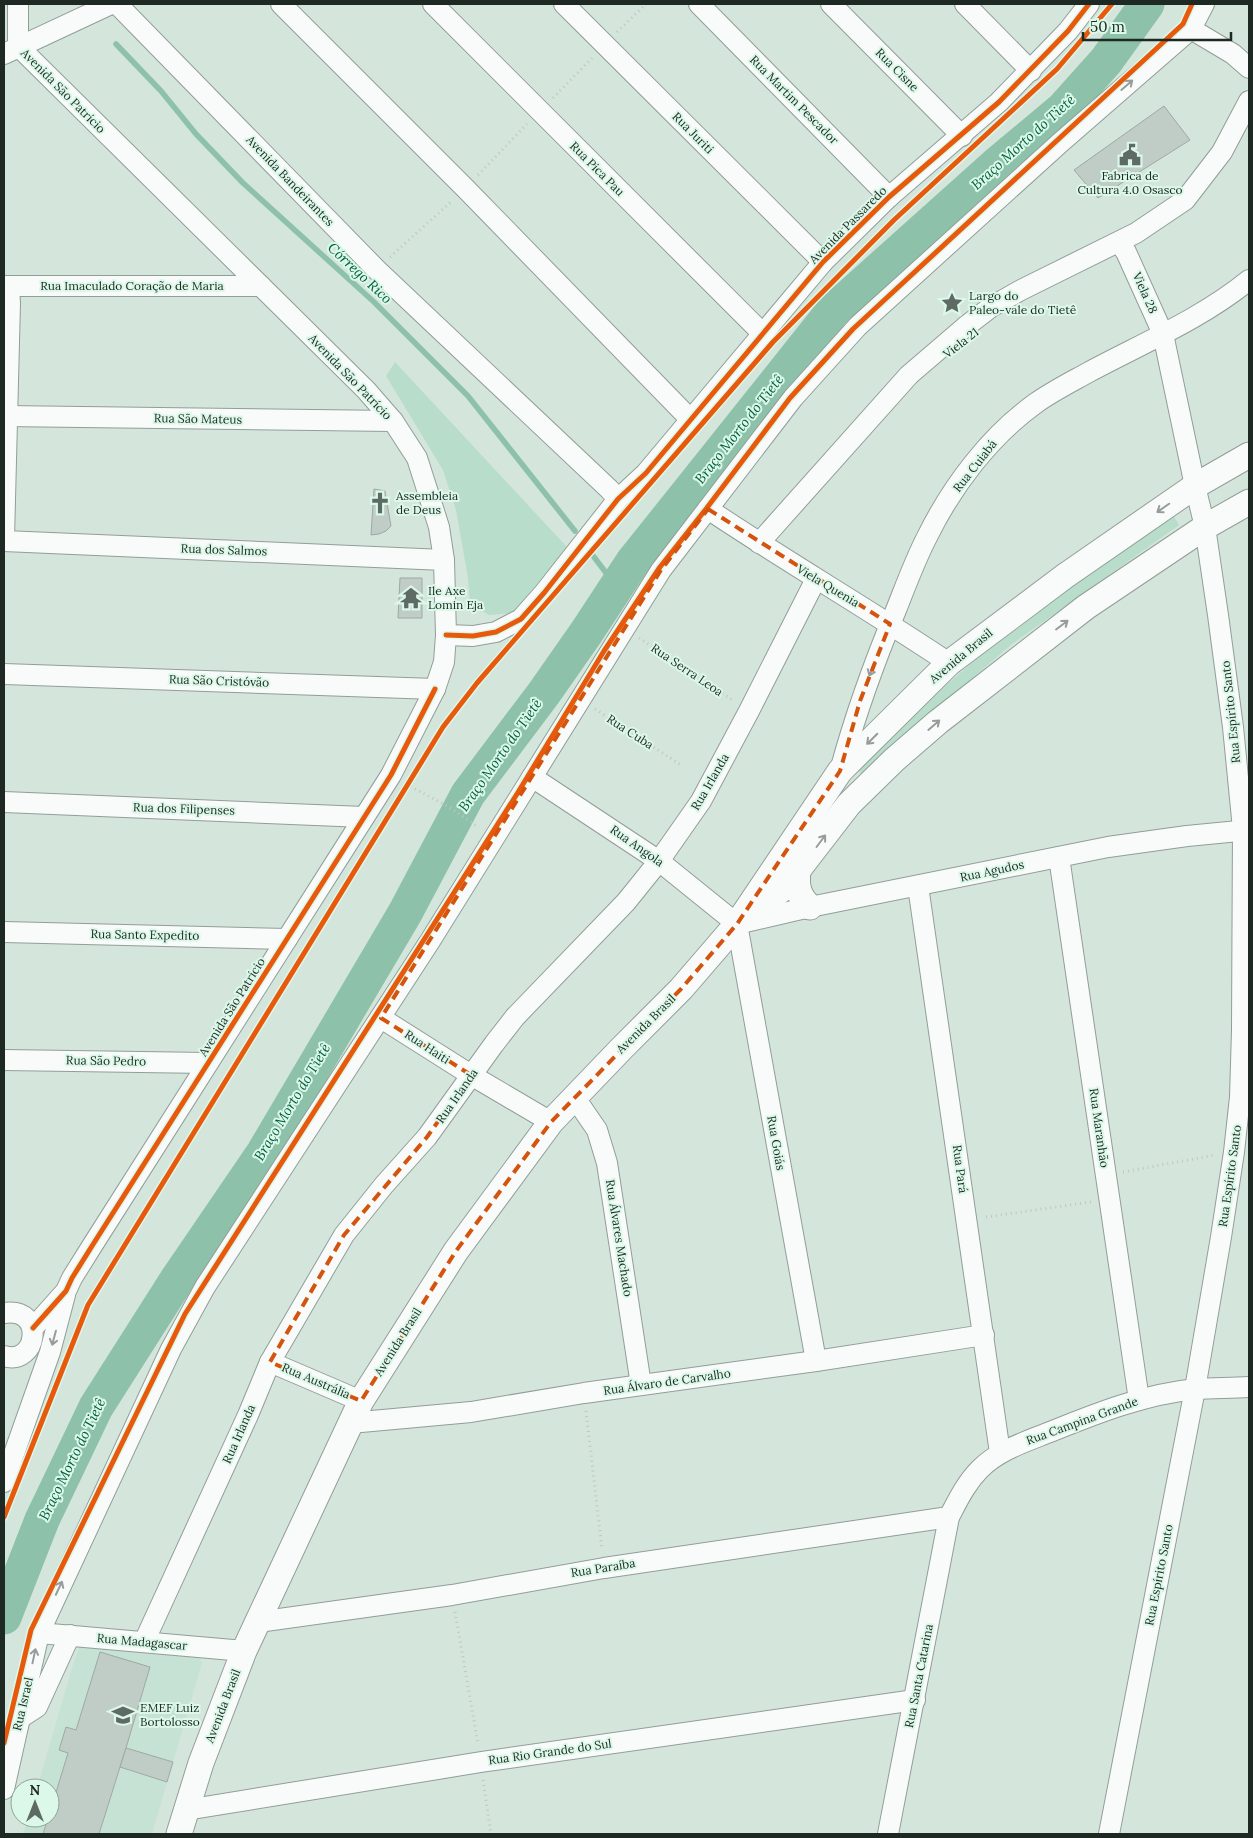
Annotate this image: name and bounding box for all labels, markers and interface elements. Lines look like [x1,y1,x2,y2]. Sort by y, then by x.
scale bar [1083,10,1230,42]
text: 50 m [1090,17,1125,36]
street label: Avenida São Patrício [17,45,109,136]
street label: Rua Cisne [873,45,923,95]
street label: Rua Martim Pescador [747,52,843,148]
one-way arrow [1121,79,1134,90]
water label: Braço Morto do Tietê [967,90,1079,193]
street label: Rua Juriti [669,109,717,157]
street label: Avenida Bandeirantes [243,132,338,229]
street label: Rua Pica Pau [567,138,628,199]
public building icon: Fabrica de Cultura 4.0 Osasco [1117,142,1143,168]
place label: Fabrica de Cultura 4.0 Osasco [1077,168,1183,197]
street label: Avenida Passaredo [805,183,890,267]
water label: Córrego Rico [324,239,396,307]
street label: Viela 28 [1129,269,1161,316]
street label: Rua Imaculado Coração de Maria [40,278,224,293]
place label: Largo do Paleo-vale do Tietê [969,288,1077,317]
place icon: Largo do Paleo-vale do Tietê [939,290,965,316]
street label: Viela 21 [939,324,981,362]
street label: Avenida São Patrício [305,330,395,423]
water label: Braço Morto do Tietê [691,371,787,487]
street label: Rua São Mateus [154,410,243,427]
street label: Rua Cuiabá [950,437,1000,495]
place label: Assembleia de Deus [395,488,458,517]
church icon: Assembleia de Deus [367,490,393,516]
one-way arrow [1156,503,1170,513]
street label: Rua dos Salmos [181,540,268,559]
street label: Viela Quenia [793,561,862,610]
place label: Ile Axe Lomin Eja [428,583,483,612]
temple icon: Ile Axe Lomin Eja [398,585,424,611]
one-way arrow [1055,620,1068,631]
street label: Avenida Brasil [925,625,995,687]
street label: Rua Serra Leoa [648,640,726,699]
street label: Rua Espírito Santo [1218,660,1243,764]
one-way arrow [867,661,876,676]
street label: Rua São Cristóvão [169,671,269,690]
water label: Braço Morto do Tietê [454,695,546,815]
street label: Rua Cuba [604,711,656,752]
one-way arrow [927,720,940,731]
one-way arrow [866,733,878,745]
street label: Rua Irlanda [687,751,732,813]
street label: Rua dos Filipenses [133,799,236,818]
street label: Rua Angola [608,822,667,869]
one-way arrow [815,835,826,848]
street label: Rua Agudos [958,856,1026,885]
street label: Rua Santo Expedito [90,926,200,943]
street label: Avenida São Patrício [195,955,268,1060]
street label: Avenida Brasil [612,991,678,1057]
street label: Rua Haiti [402,1026,453,1067]
water label: Braço Morto do Tietê [250,1040,334,1164]
street label: Rua São Pedro [66,1052,146,1069]
street label: Rua Irlanda [432,1066,481,1126]
street label: Rua Maranhão [1086,1087,1113,1169]
street label: Rua Goiás [764,1114,789,1172]
street label: Rua Espírito Santo [1215,1124,1244,1228]
street label: Rua Pará [950,1144,971,1194]
street label: Rua Álvares Machado [603,1178,636,1298]
street label: Avenida Brasil [370,1305,425,1380]
one-way arrow [48,1330,58,1346]
street label: Rua Austrália [280,1359,353,1402]
street label: Rua Álvaro de Carvalho [602,1365,732,1398]
street label: Rua Campina Grande [1024,1393,1140,1448]
water label: Braço Morto do Tietê [35,1395,109,1523]
street label: Rua Irlanda [219,1402,258,1466]
street label: Rua Espírito Santo [1141,1523,1176,1627]
street label: Rua Paraíba [570,1555,636,1580]
one-way arrow [55,1581,65,1596]
street label: Rua Santa Catarina [901,1623,936,1729]
street label: Rua Madagascar [96,1630,189,1653]
one-way arrow [30,1648,39,1664]
street label: Avenida Brasil [201,1667,243,1746]
street label: Rua Israel [9,1676,36,1732]
place label: EMEF Luiz Bortolosso [140,1700,200,1729]
school or university icon: EMEF Luiz Bortolosso [110,1702,136,1728]
street label: Rua Rio Grande do Sul [487,1735,612,1768]
north arrow [10,1778,60,1828]
text: N [30,1781,41,1799]

